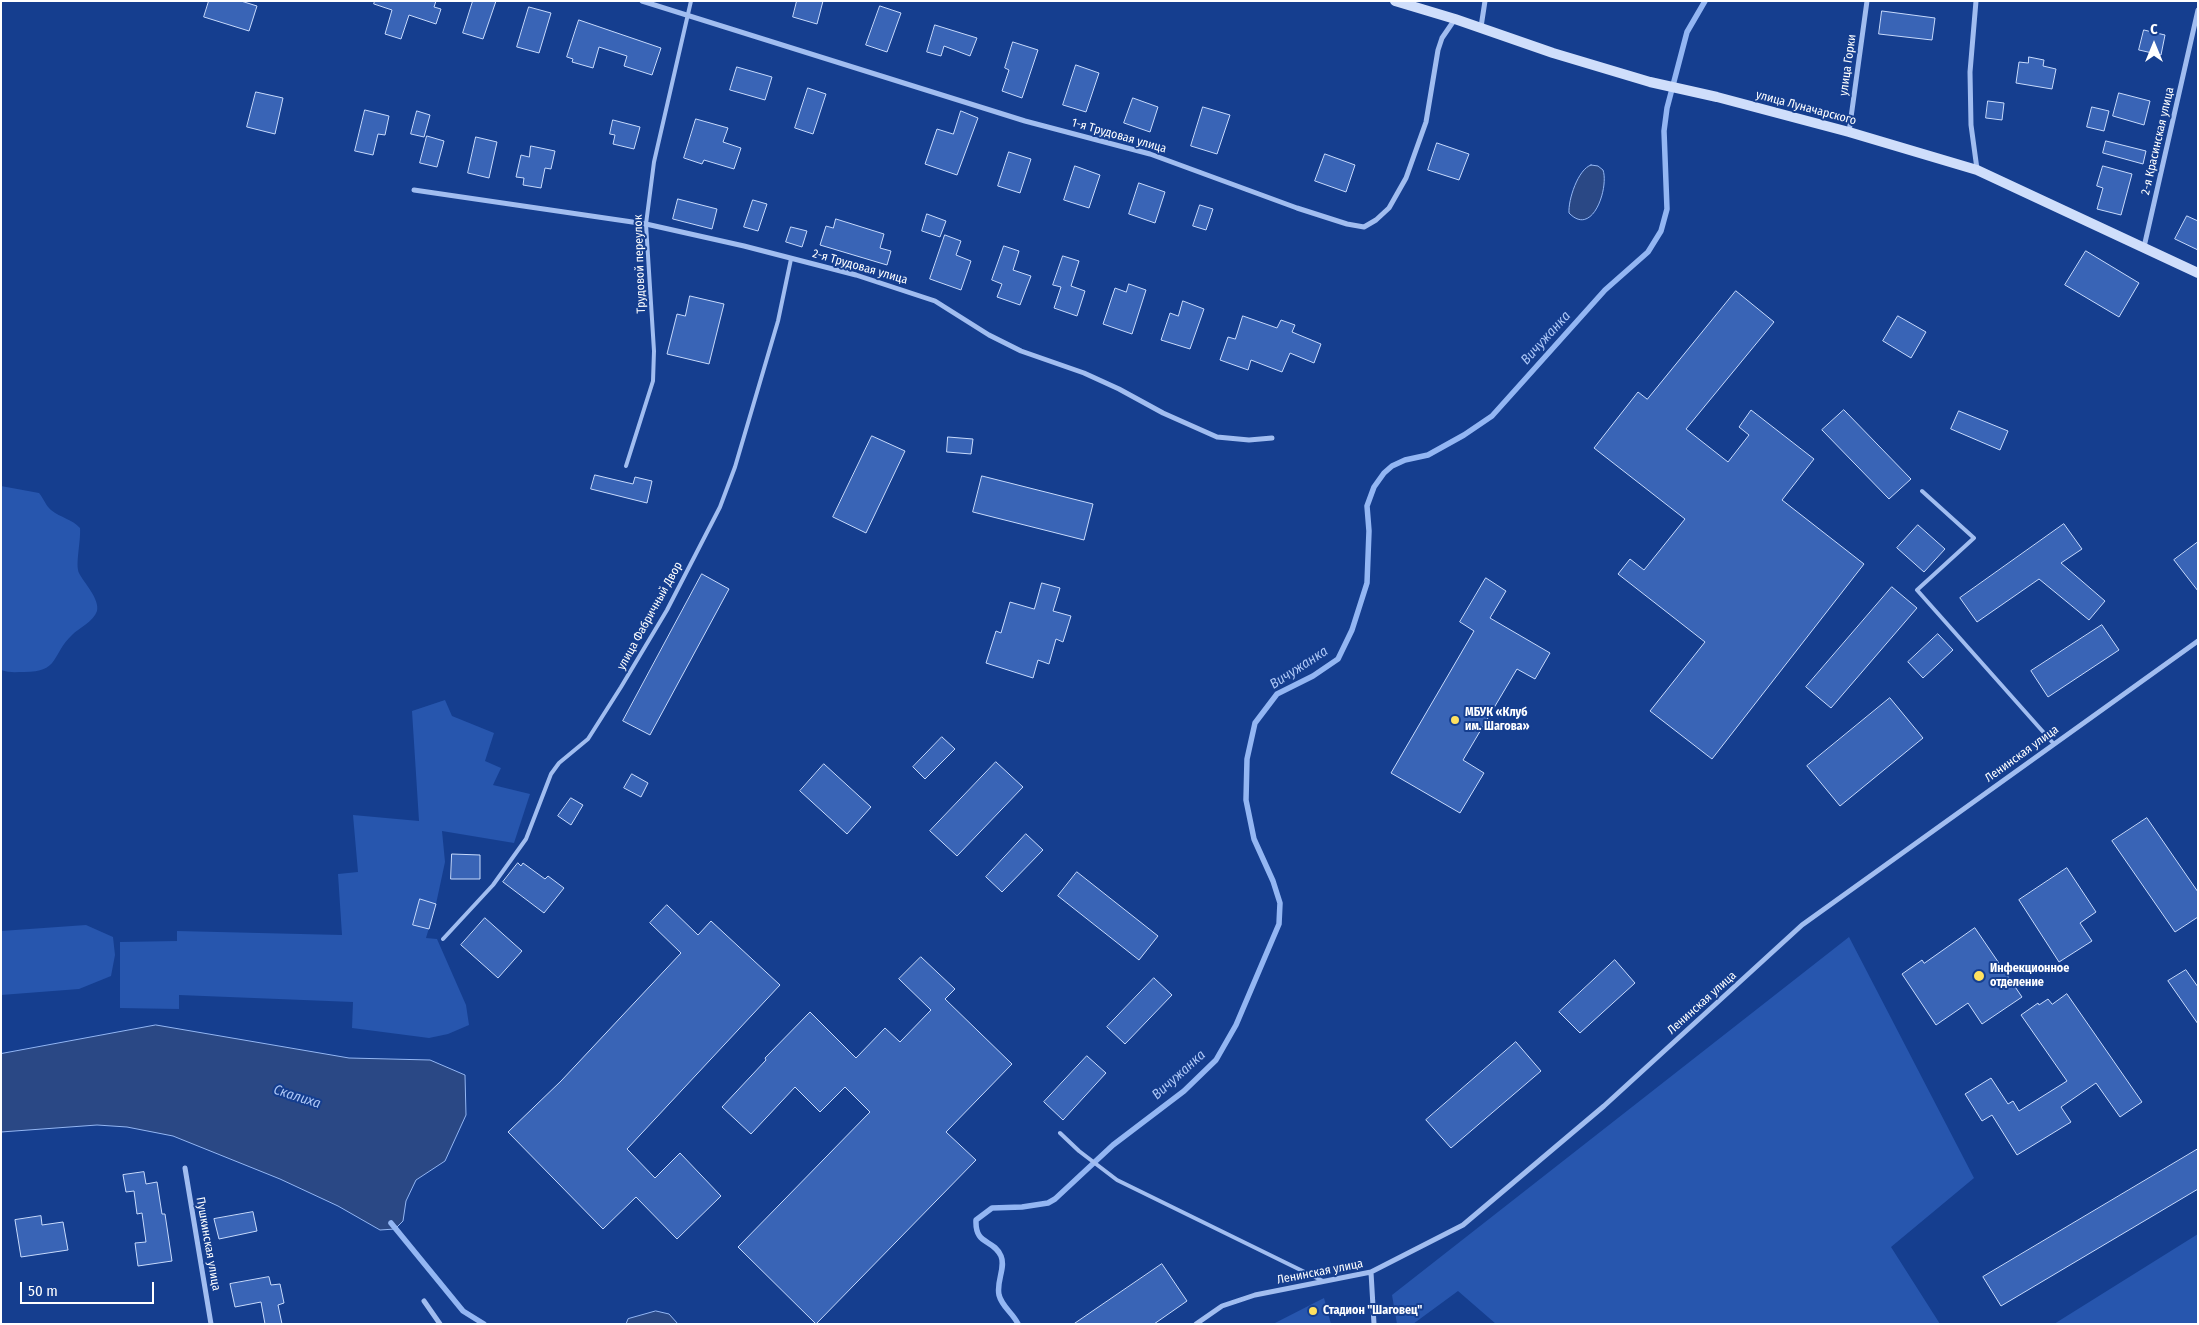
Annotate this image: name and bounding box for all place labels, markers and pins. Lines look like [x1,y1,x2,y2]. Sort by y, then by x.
place label: МБУК «Клуб им. Шагова» [1465,706,1530,734]
marker: МБУК «Клуб им. Шагова» [1449,714,1461,726]
place label: Инфекционное отделение [1990,962,2069,990]
marker: Инфекционное отделение [1972,969,1986,983]
place label: Стадион "Шаговец" [1323,1304,1422,1318]
marker: Стадион "Шаговец" [1307,1305,1319,1317]

